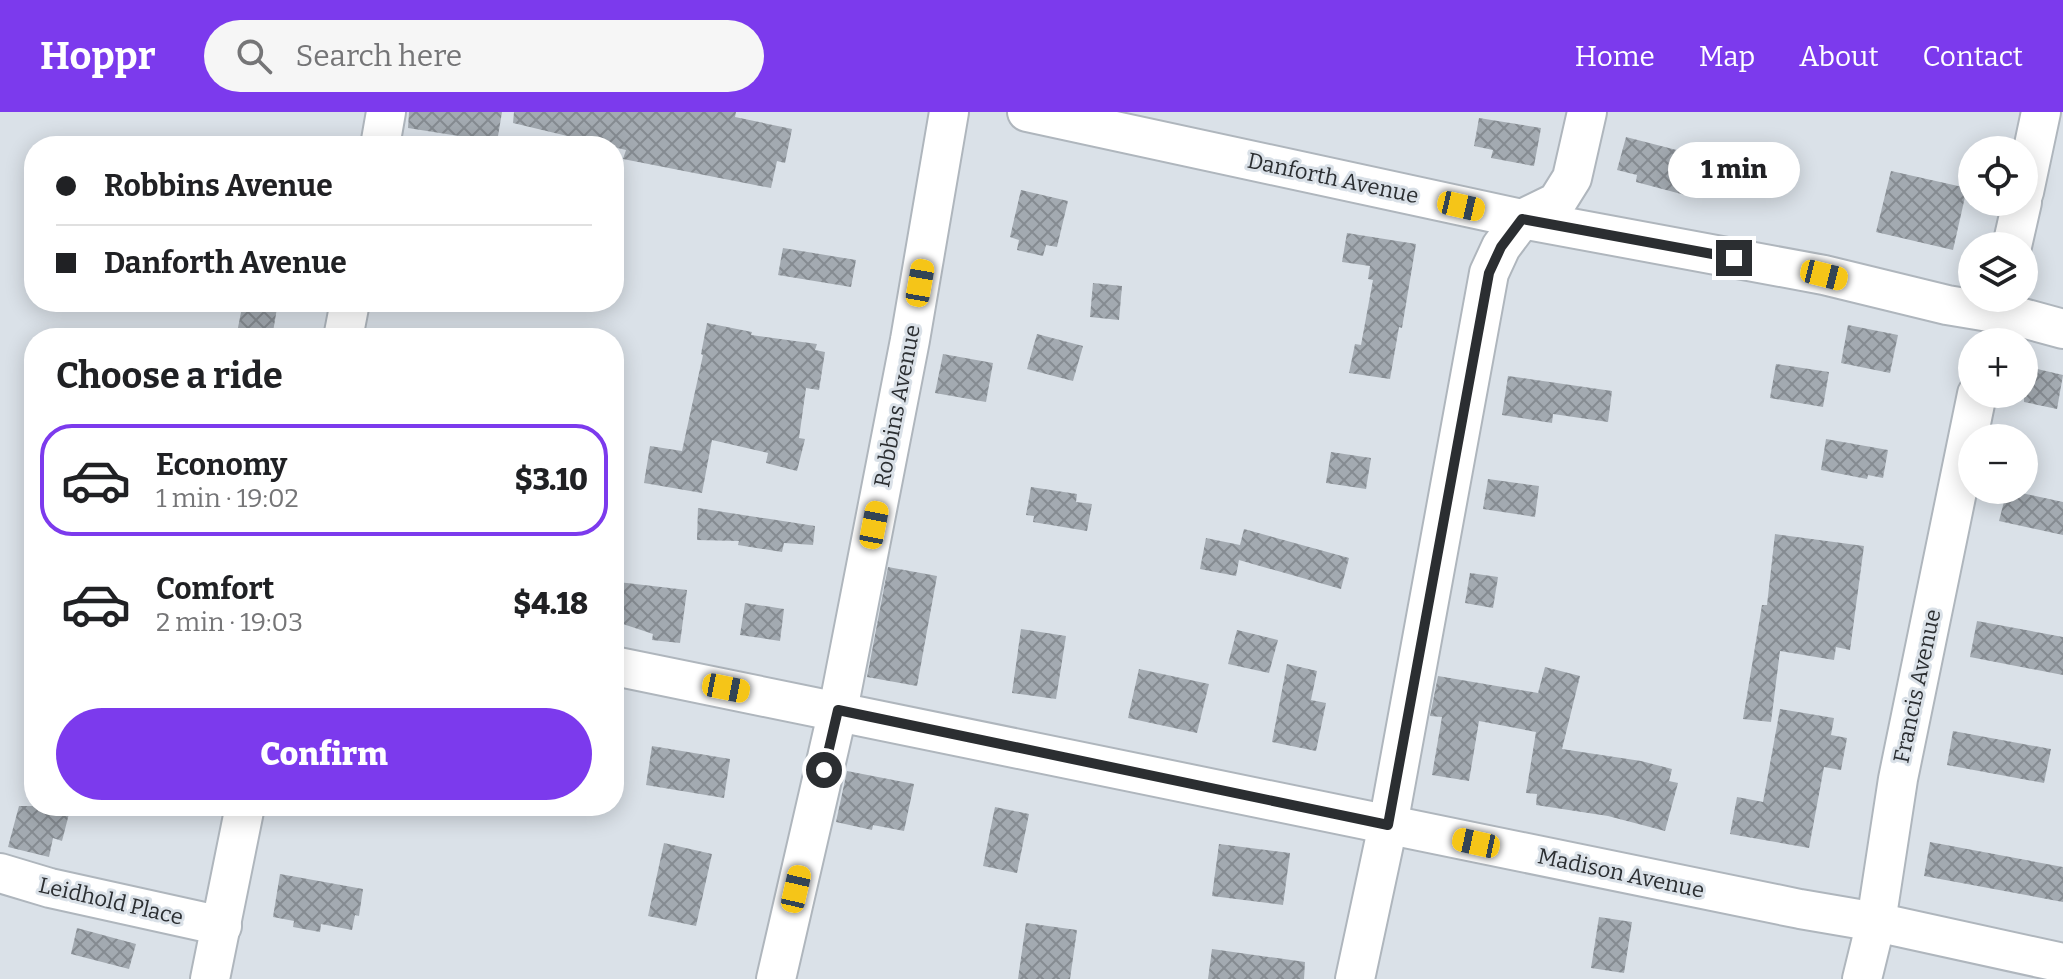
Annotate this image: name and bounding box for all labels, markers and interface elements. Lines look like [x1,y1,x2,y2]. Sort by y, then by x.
search box [204,20,764,92]
text: Hoppr [40,33,156,79]
icon: search [232,34,276,78]
text: Search here [296,38,462,74]
text: Home [1575,40,1655,73]
text: Map [1699,40,1755,73]
text: About [1799,40,1879,73]
text: Contact [1923,40,2023,73]
map controls [1958,136,2038,504]
button: locate [1958,136,2038,216]
callout: 1 min [1668,142,1800,198]
street label: Danforth Avenue [1245,147,1421,209]
text: 1 min [1701,154,1767,185]
text: Robbins Avenue [104,168,333,204]
car [1435,189,1487,223]
button: layers [1958,232,2038,312]
route end [1716,240,1752,276]
text: Danforth Avenue [104,245,347,281]
car [904,257,936,309]
car [1798,258,1850,292]
street label: Robbins Avenue [868,323,926,489]
button: + [1958,328,2038,408]
text: Choose a ride [56,354,283,398]
button: − [1958,424,2038,504]
icon: car [60,444,132,516]
text: Economy [156,447,287,483]
text: $3.10 [515,462,588,498]
text: 1 min · 19:02 [156,483,299,514]
car [858,499,890,551]
icon: car [60,568,132,640]
text: Comfort [156,571,274,607]
text: $4.18 [513,586,588,622]
text: 2 min · 19:03 [156,607,303,638]
street label: Francis Avenue [1887,607,1947,765]
car [700,672,752,704]
button: Confirm [56,708,592,800]
route start [806,752,842,788]
car [1450,826,1502,860]
street label: Madison Avenue [1535,842,1707,904]
car [779,863,813,915]
street label: Leidhold Place [36,871,186,931]

